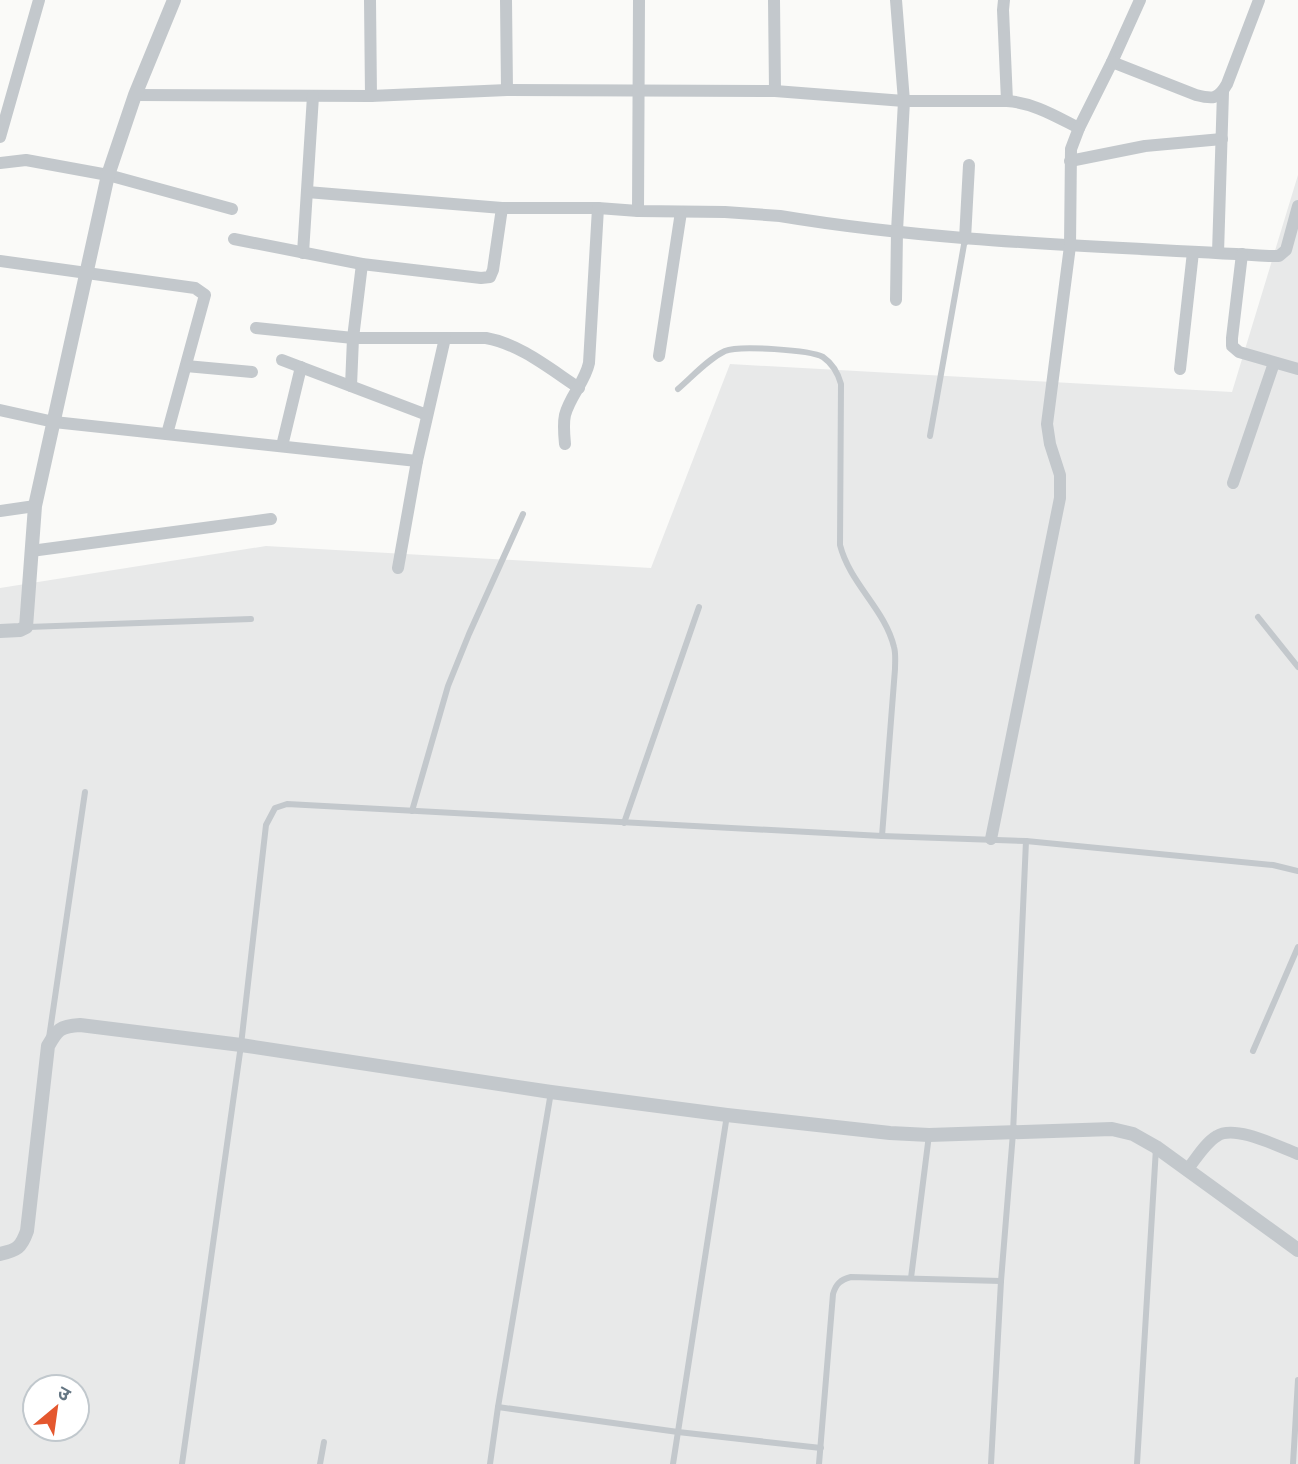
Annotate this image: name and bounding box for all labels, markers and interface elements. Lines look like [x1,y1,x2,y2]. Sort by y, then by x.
north arrow [21,1373,91,1443]
text: उ [54,1381,75,1407]

